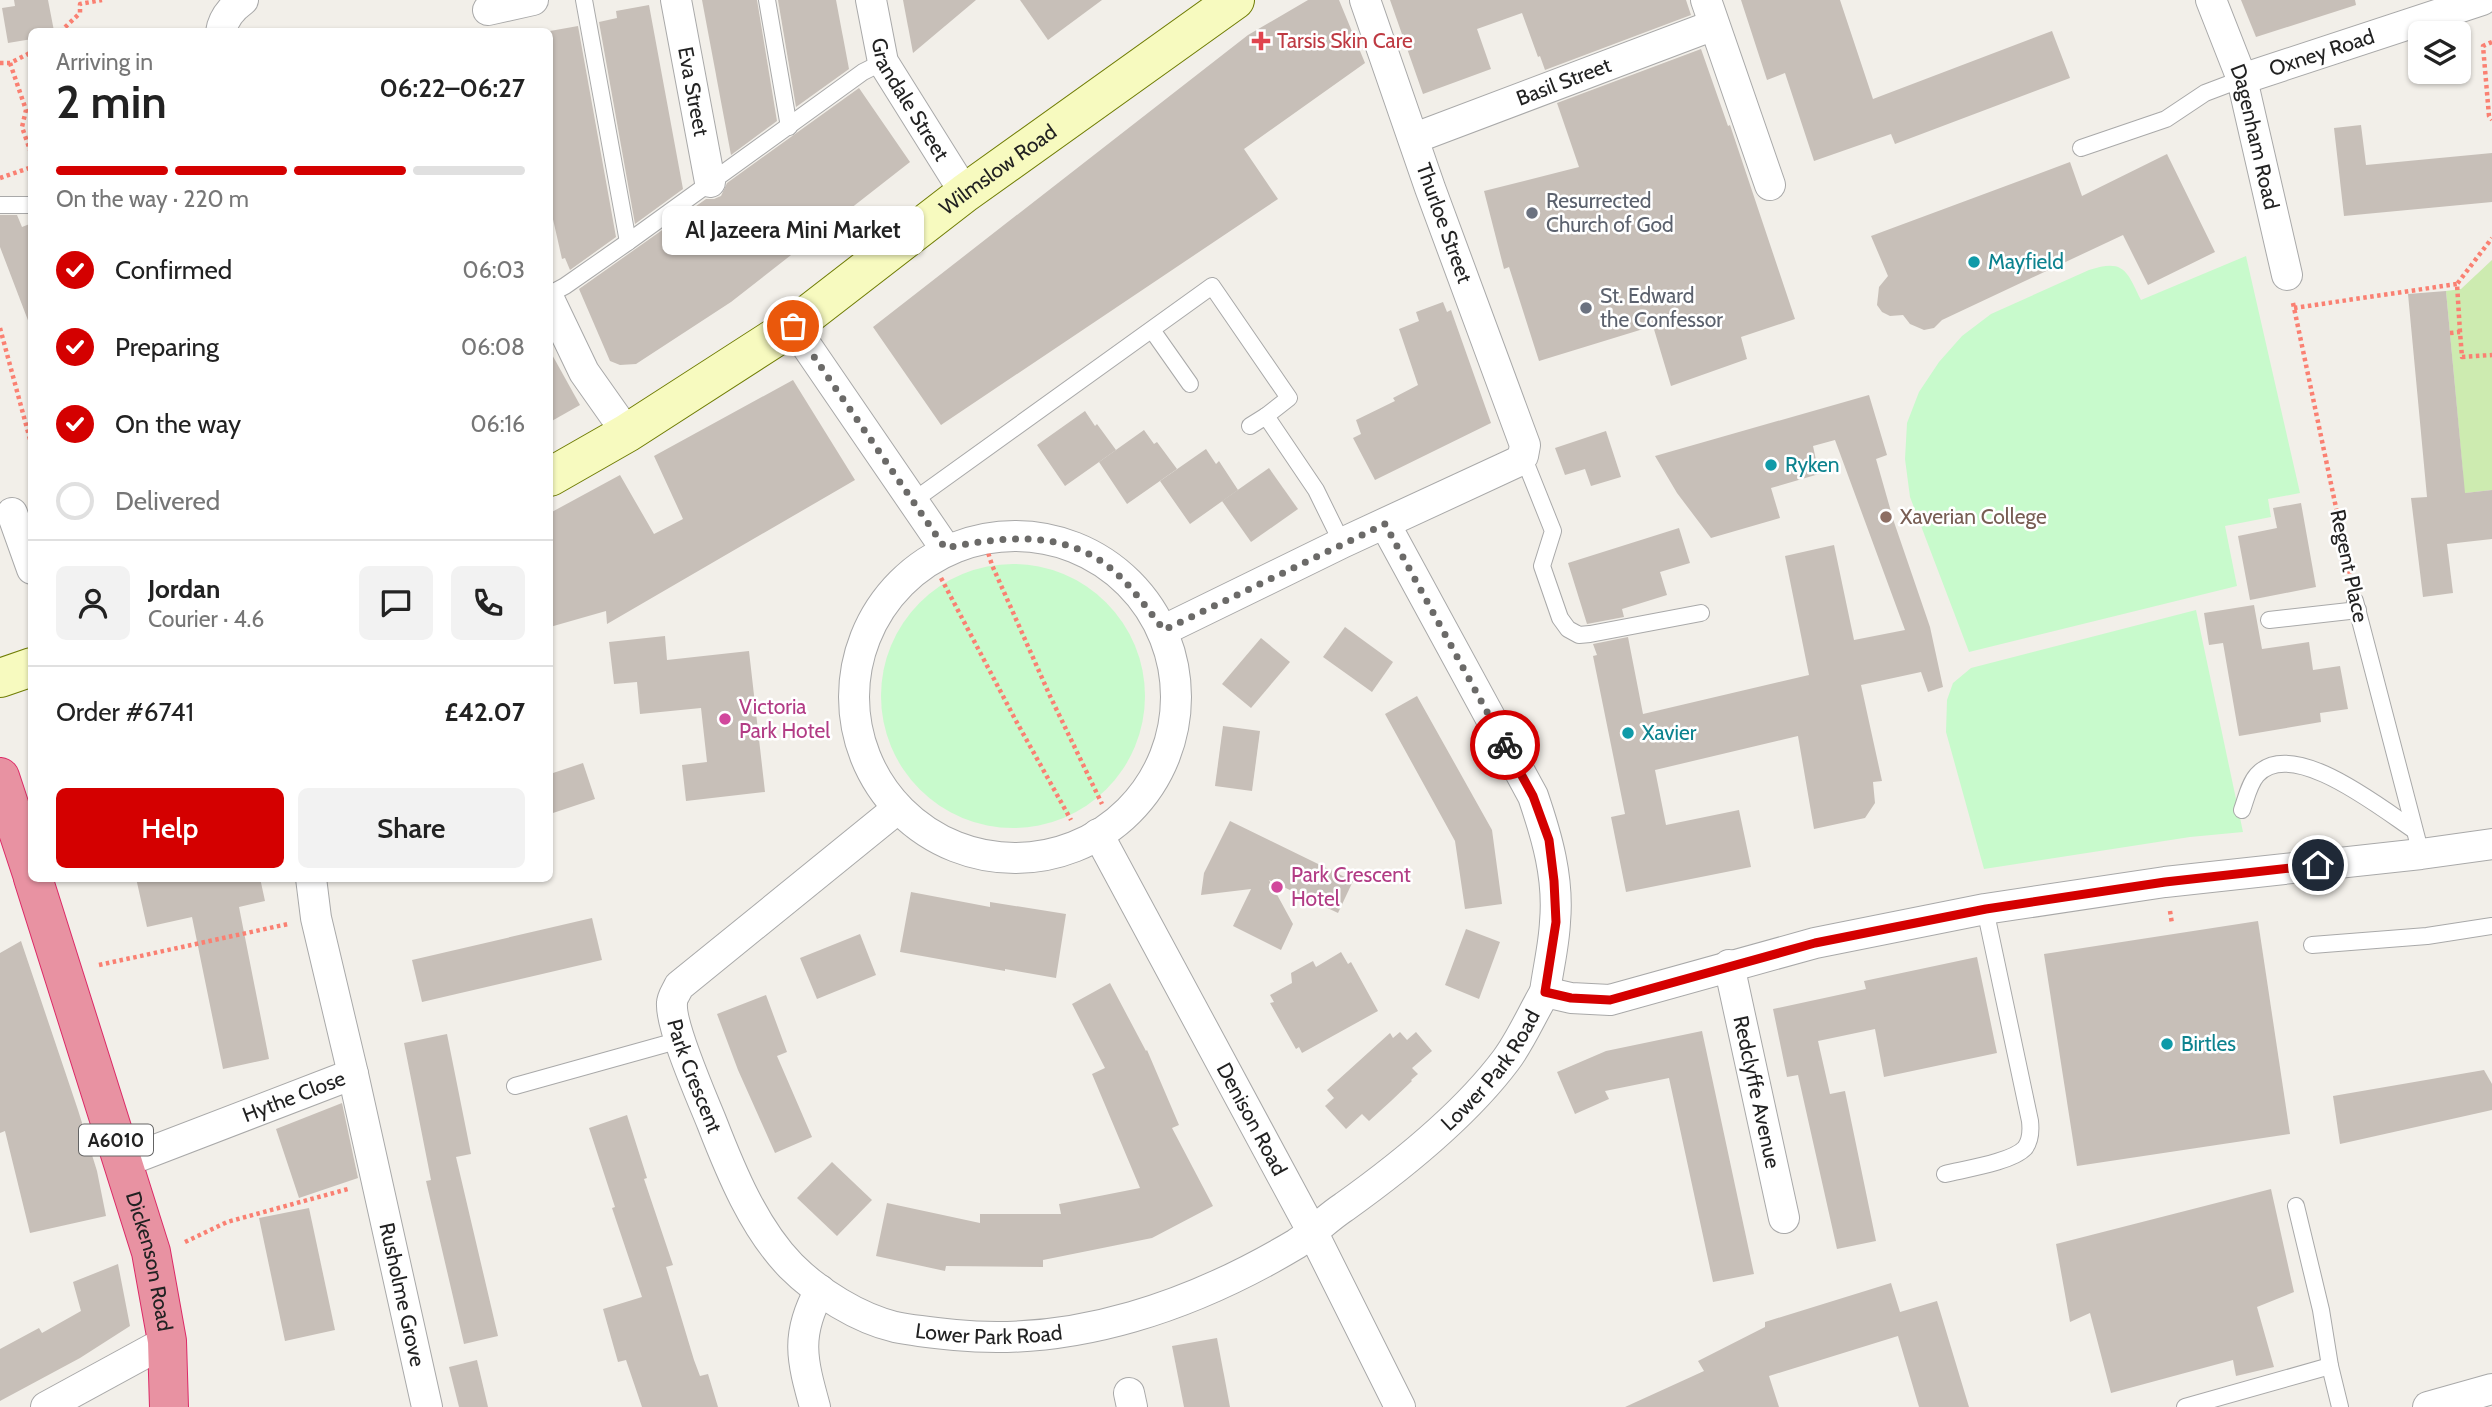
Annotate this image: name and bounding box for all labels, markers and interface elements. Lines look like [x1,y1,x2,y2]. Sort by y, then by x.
map controls [2408,21,2471,84]
button: layers [2408,21,2471,84]
street label: Oxney Road [2266,23,2377,81]
place label: Tarsis Skin Care [1277,28,1413,53]
marker: Tarsis Skin Care [1251,31,1271,51]
street label: Grandale Street [867,36,955,165]
street label: Eva Street [673,45,714,138]
text: Arriving in [56,48,153,76]
street label: Basil Street [1513,52,1615,111]
street label: Dagenham Road [2225,60,2285,212]
text: 06:22–06:27 [380,72,525,104]
text: 2 min [56,74,167,130]
street label: Wilmslow Road [934,119,1061,220]
street label: Thurloe Street [1411,159,1478,286]
text: On the way · 220 m [56,185,249,213]
place label: Resurrected Church of God [1546,188,1674,237]
marker: Resurrected Church of God [1524,205,1540,221]
callout: Al Jazeera Mini Market [662,207,924,256]
text: Al Jazeera Mini Market [685,216,901,244]
place label: Mayfield [1988,249,2064,274]
icon: check [56,251,94,289]
text: Confirmed [115,254,232,286]
marker: Mayfield [1966,254,1982,270]
text: 06:03 [463,256,525,284]
place label: St. Edward the Confessor [1600,283,1723,332]
pin [763,296,823,356]
marker: St. Edward the Confessor [1578,300,1594,316]
icon: bag [774,307,812,345]
icon: check [56,328,94,366]
text: Preparing [115,331,219,363]
text: 06:08 [461,333,525,361]
icon: check [56,405,94,443]
text: On the way [115,408,241,440]
text: 06:16 [471,410,525,438]
place label: Ryken [1785,452,1840,477]
marker: Ryken [1763,457,1779,473]
text: Delivered [115,485,220,517]
place label: Xaverian College [1900,504,2047,529]
street label: Regent Place [2325,507,2374,625]
marker: Xaverian College [1878,509,1894,525]
button: person [56,566,130,640]
button: chat [359,566,433,640]
button: phone [451,566,525,640]
text: Jordan [148,573,220,605]
text: Courier · 4.6 [148,605,264,633]
place label: Victoria Park Hotel [739,694,830,743]
text: Order #6741 [56,696,194,728]
text: £42.07 [444,696,525,728]
courier [1470,710,1540,780]
marker: Victoria Park Hotel [717,711,733,727]
place label: Xavier [1642,720,1697,745]
marker: Xavier [1620,725,1636,741]
icon: bike [1486,726,1524,764]
button: Help [56,788,284,868]
button: Share [298,788,525,868]
pin [2288,835,2348,895]
icon: home [2299,846,2337,884]
place label: Park Crescent Hotel [1291,862,1411,911]
marker: Park Crescent Hotel [1269,879,1285,895]
street label: Lower Park Road [1435,1005,1545,1136]
street label: Redclyffe Avenue [1728,1013,1786,1171]
street label: Park Crescent [662,1016,728,1136]
place label: Birtles [2181,1031,2236,1056]
marker: Birtles [2159,1036,2175,1052]
street label: Denison Road [1212,1058,1293,1180]
street label: Hythe Close [239,1065,349,1127]
road number: A6010 [79,1124,153,1156]
street label: Dickenson Road [121,1188,178,1333]
street label: Rusholme Grove [374,1220,431,1369]
street label: Lower Park Road [914,1318,1064,1349]

